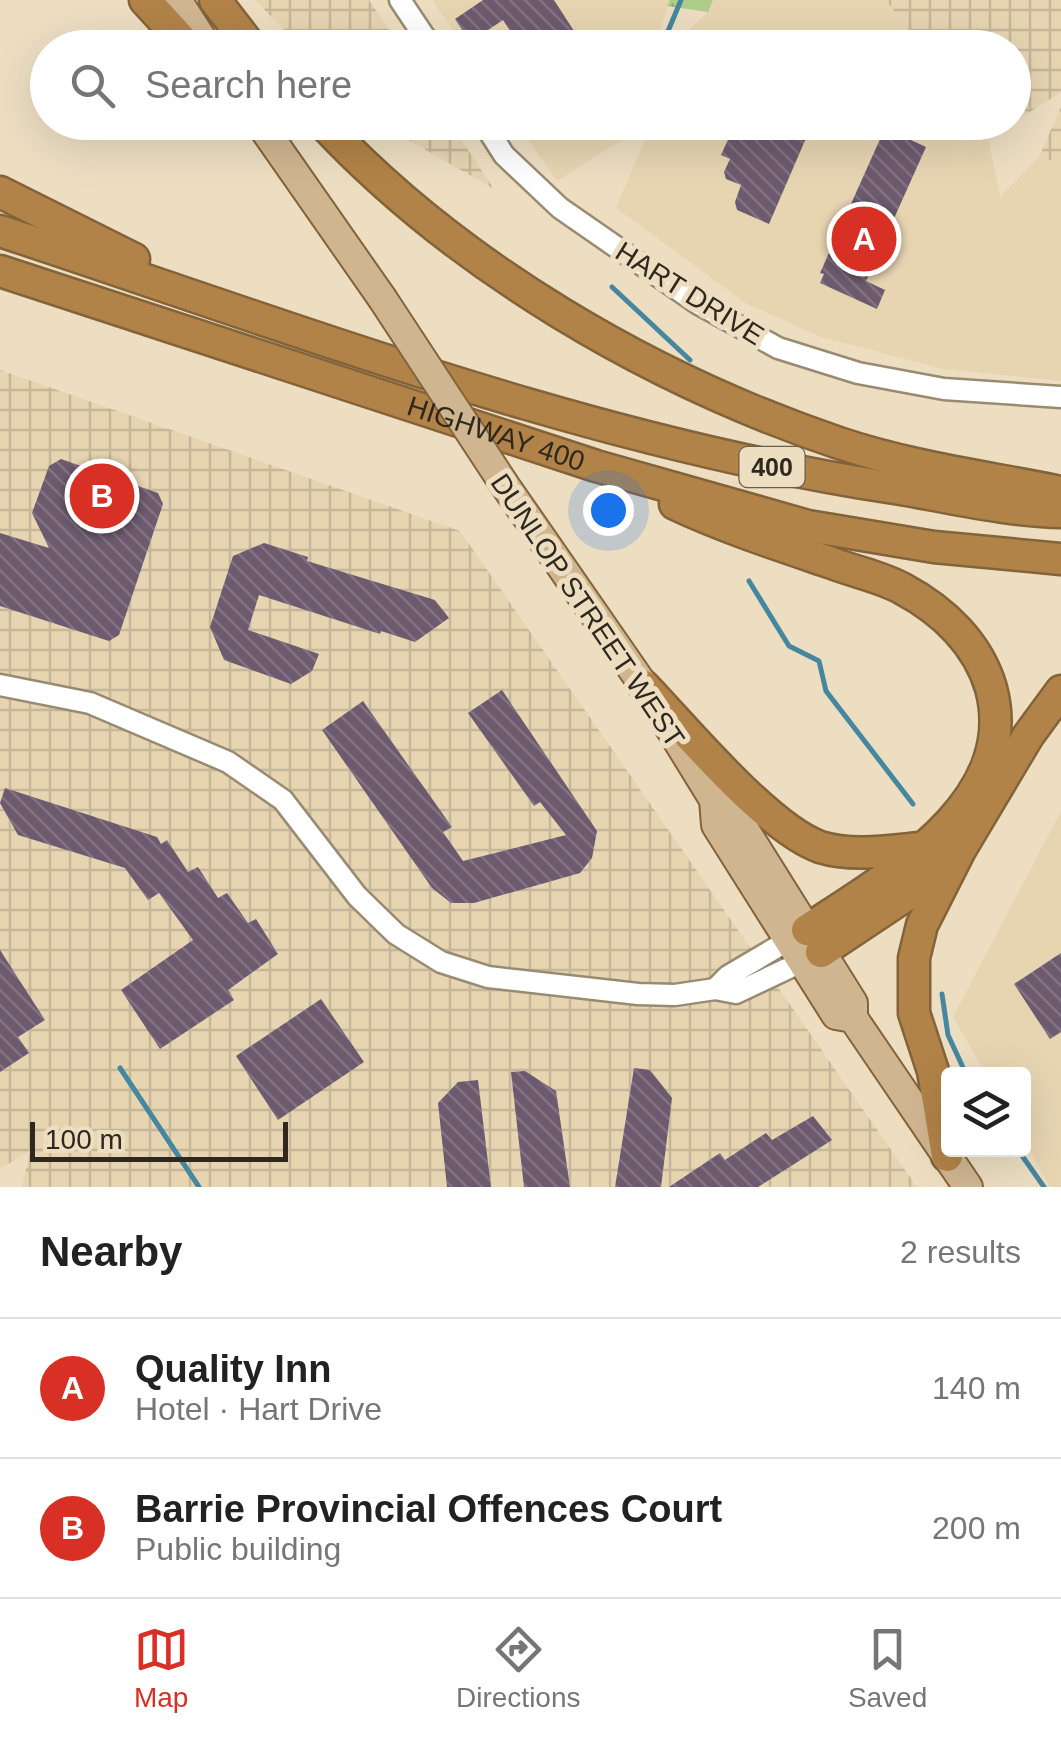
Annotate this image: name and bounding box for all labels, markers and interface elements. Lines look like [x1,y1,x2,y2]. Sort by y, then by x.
search box [30,30,1031,140]
icon: search [65,58,120,113]
text: Search here [145,64,352,106]
pin: A [832,202,896,276]
street label: HART DRIVE [610,236,769,351]
street label: HIGHWAY 400 [403,390,589,477]
road number: 400 [740,447,804,487]
pin: B [70,458,134,534]
street label: DUNLOP STREET WEST [485,468,691,753]
your location [583,485,634,536]
map controls [941,1067,1031,1157]
button: layers [941,1067,1031,1157]
scale bar [30,1117,288,1162]
text: 100 m [45,1124,123,1155]
text: Nearby [40,1228,182,1275]
text: 2 results [900,1234,1021,1270]
text: Quality Inn [135,1348,331,1390]
text: A [61,1370,84,1406]
text: 140 m [932,1370,1021,1406]
text: Hotel · Hart Drive [135,1391,382,1427]
text: Barrie Provincial Offences Court [135,1488,722,1530]
text: B [61,1510,84,1546]
text: 200 m [932,1510,1021,1546]
text: Public building [135,1531,341,1567]
tab: Map [134,1622,189,1714]
tab: Directions [456,1622,581,1714]
tab: Saved [848,1622,927,1714]

